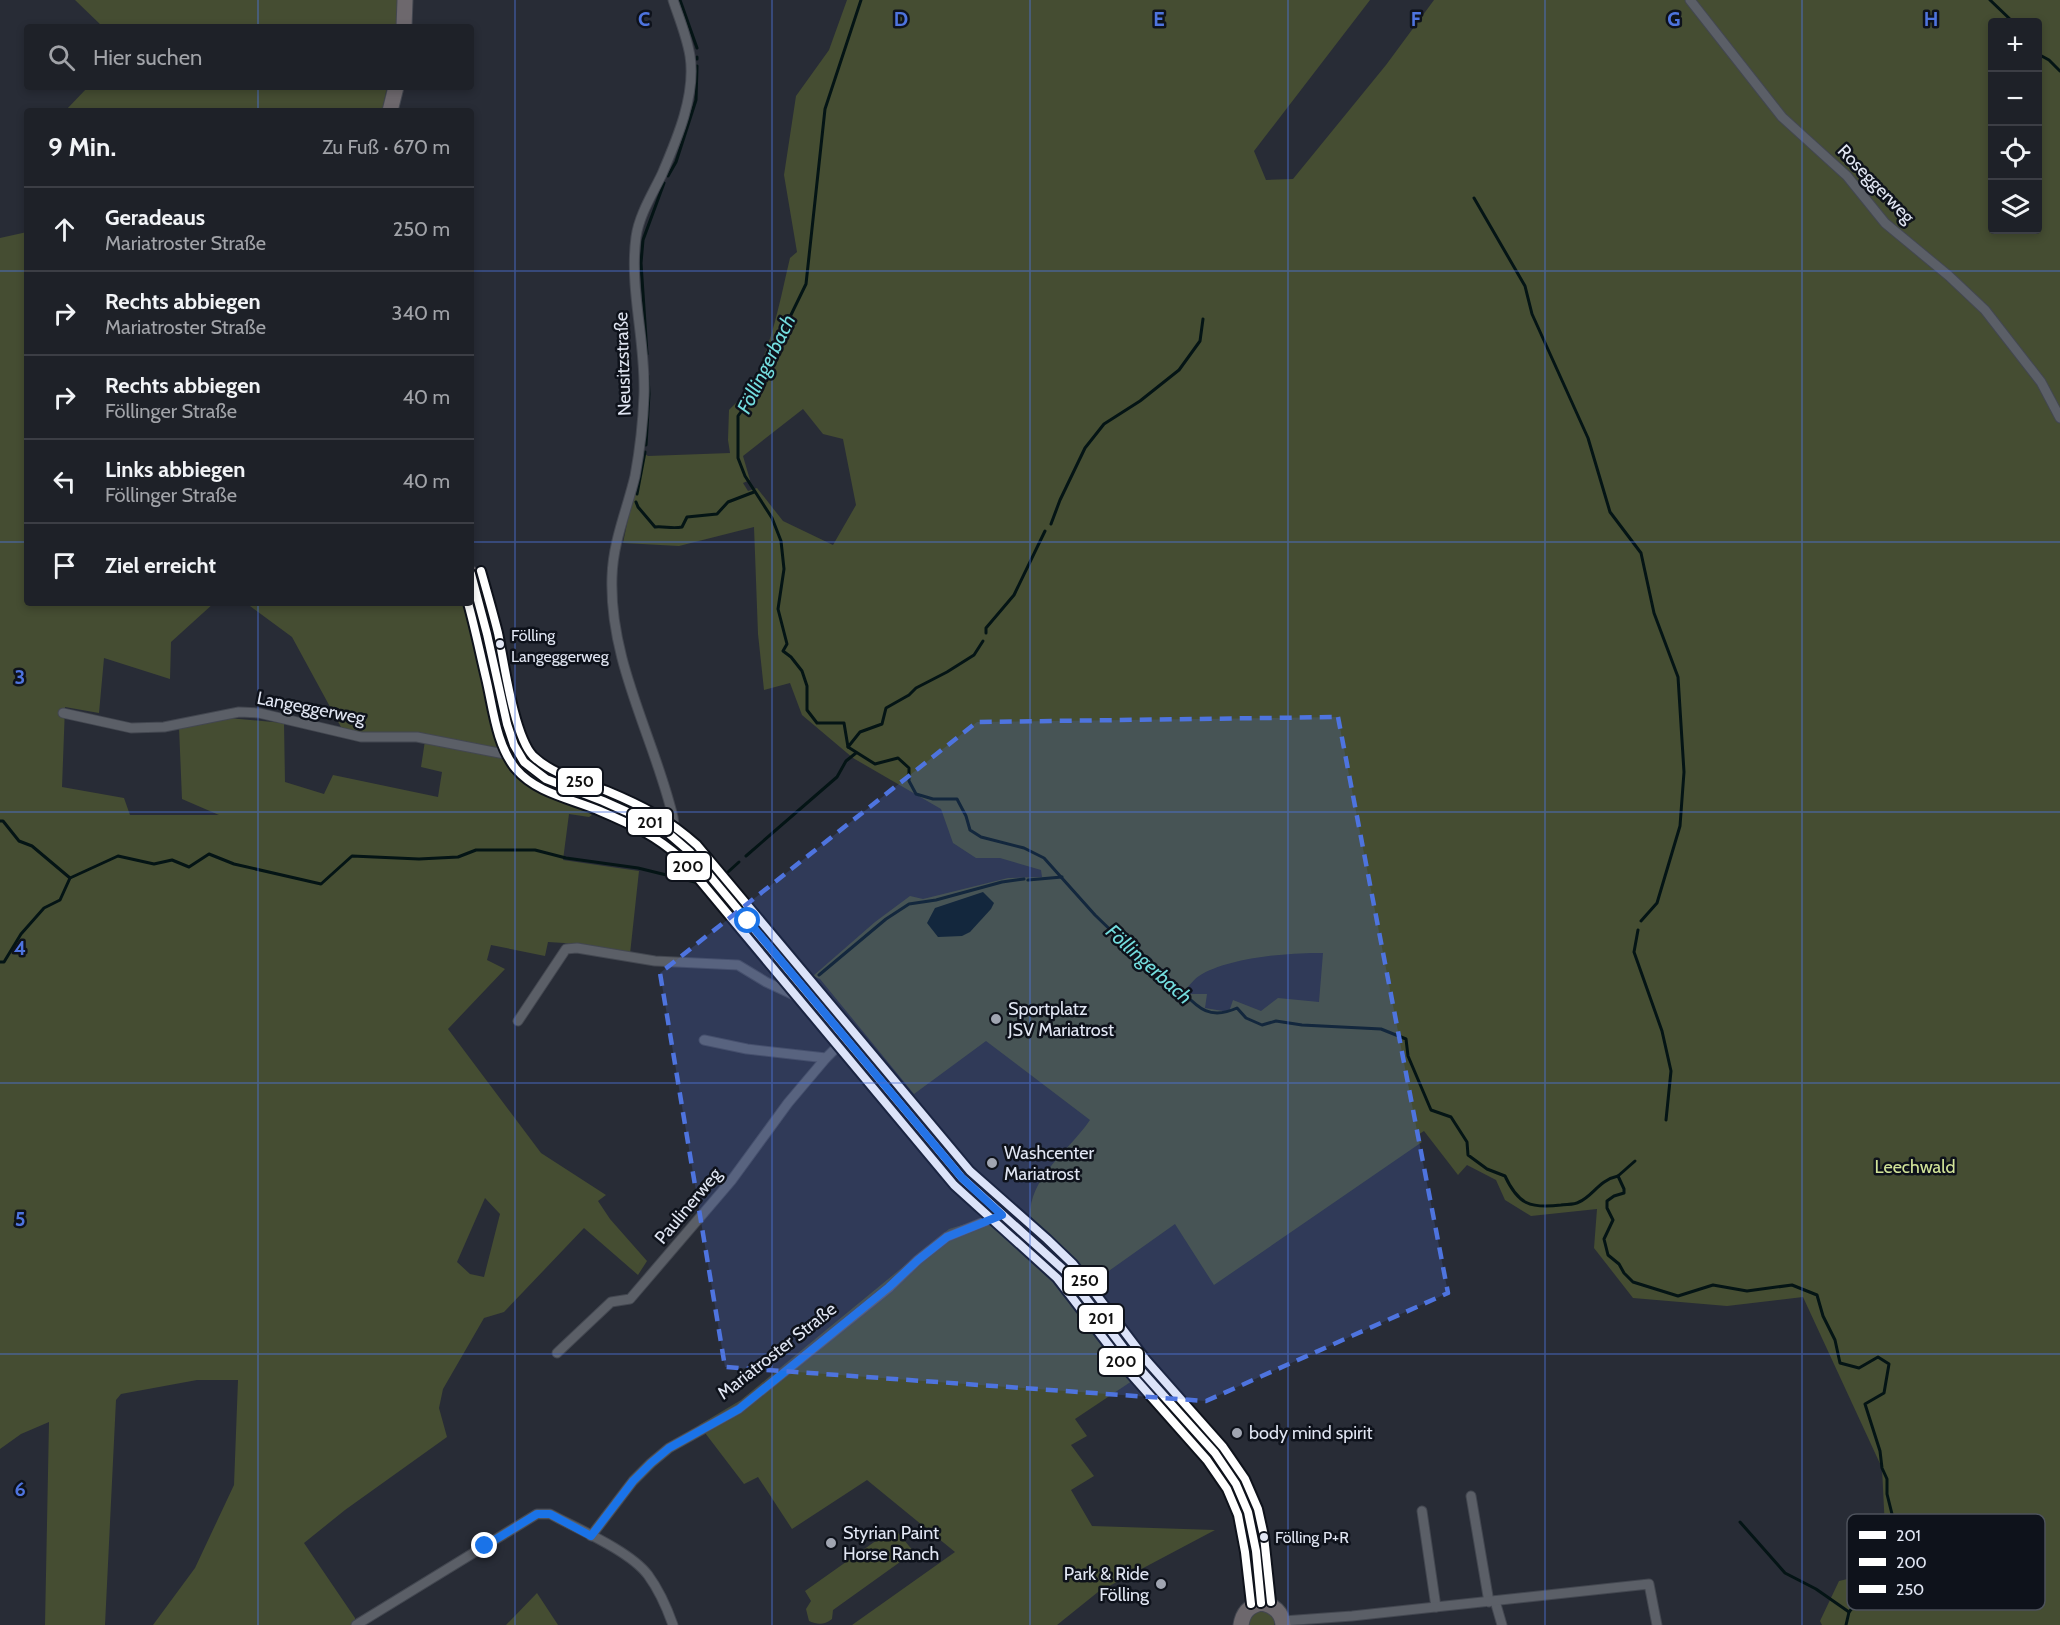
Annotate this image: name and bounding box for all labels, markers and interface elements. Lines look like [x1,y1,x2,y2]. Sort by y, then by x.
text: C [638,7,650,31]
text: D [894,7,908,31]
text: E [1153,7,1165,31]
text: F [1411,7,1422,31]
text: G [1667,7,1681,31]
text: H [1924,7,1938,31]
map controls [1988,18,2042,234]
button: + [1988,18,2042,72]
search box [24,24,474,90]
icon: search [45,41,78,74]
text: Hier suchen [93,44,202,71]
button: − [1988,72,2042,126]
button: locate [1988,126,2042,180]
text: 9 Min. [48,131,116,163]
text: Zu Fuß · 670 m [322,135,450,159]
street label: Roseggerweg [1833,140,1920,229]
button: layers [1988,180,2042,234]
text: Geradeaus [105,204,205,231]
icon: ahead [48,213,81,246]
text: 250 m [393,217,450,241]
text: Mariatroster Straße [105,231,266,255]
text: Rechts abbiegen [105,288,261,315]
icon: right [48,297,81,330]
text: 340 m [392,301,450,325]
water label: Föllingerbach [732,310,800,418]
street label: Neusitzstraße [610,312,636,416]
text: Mariatroster Straße [105,315,266,339]
text: Rechts abbiegen [105,372,261,399]
icon: right [48,381,81,414]
text: 40 m [402,385,450,409]
text: Föllinger Straße [105,399,237,423]
text: Links abbiegen [105,456,245,483]
icon: left [48,465,81,498]
text: 40 m [402,469,450,493]
text: Föllinger Straße [105,483,237,507]
icon: arrive [48,549,81,582]
text: Ziel erreicht [105,552,216,579]
place label: Fölling Langeggerweg [511,626,610,666]
marker: Fölling Langeggerweg [494,638,506,650]
text: 3 [15,665,25,689]
street label: Langeggerweg [255,687,368,729]
line badge: 250 [557,767,603,796]
text: 250 [566,772,594,791]
line badge: 201 [627,808,673,836]
text: 201 [637,813,663,832]
line badge: 200 [666,852,711,881]
text: 200 [672,857,704,876]
route start [734,907,760,933]
water label: Föllingerbach [1101,919,1197,1009]
text: 4 [14,936,26,960]
place label: Sportplatz JSV Mariatrost [1007,998,1114,1041]
marker: Sportplatz JSV Mariatrost [989,1012,1003,1026]
place label: Washcenter Mariatrost [1004,1142,1095,1185]
marker: Washcenter Mariatrost [985,1156,999,1170]
park label: Leechwald [1875,1156,1955,1178]
street label: Paulinerweg [650,1163,727,1248]
text: 5 [15,1207,25,1231]
line badge: 250 [1063,1266,1108,1295]
text: 250 [1071,1271,1099,1290]
street label: Mariatroster Straße [713,1298,841,1404]
line badge: 201 [1078,1304,1124,1333]
text: 201 [1088,1309,1114,1328]
line badge: 200 [1098,1347,1144,1376]
text: 200 [1105,1352,1137,1371]
place label: body mind spirit [1249,1422,1373,1444]
marker: body mind spirit [1230,1426,1244,1440]
text: 6 [14,1477,26,1501]
legend [1847,1514,2045,1610]
place label: Styrian Paint Horse Ranch [843,1522,939,1565]
text: 201 [1896,1526,1921,1545]
place label: Fölling P+R [1275,1528,1349,1547]
marker: Fölling P+R [1258,1531,1270,1543]
route end [471,1532,497,1558]
marker: Styrian Paint Horse Ranch [824,1536,838,1550]
text: 200 [1896,1553,1927,1572]
place label: Park & Ride Fölling [1064,1563,1150,1606]
marker: Park & Ride Fölling [1154,1577,1168,1591]
text: 250 [1896,1580,1924,1599]

